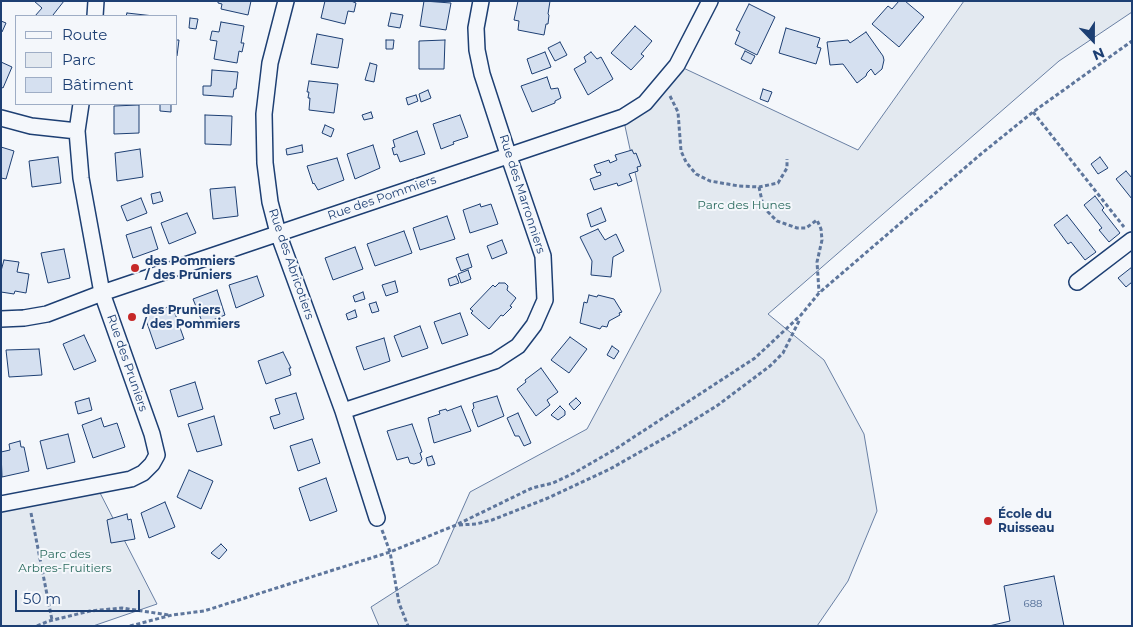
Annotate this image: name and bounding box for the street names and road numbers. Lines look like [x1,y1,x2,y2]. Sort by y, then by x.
street label: Rue des Marronniers [496,133,548,255]
street label: Rue des Pommiers [326,173,438,223]
street label: Rue des Abricotiers [265,207,317,321]
street label: Rue des Pruniers [104,312,150,414]

